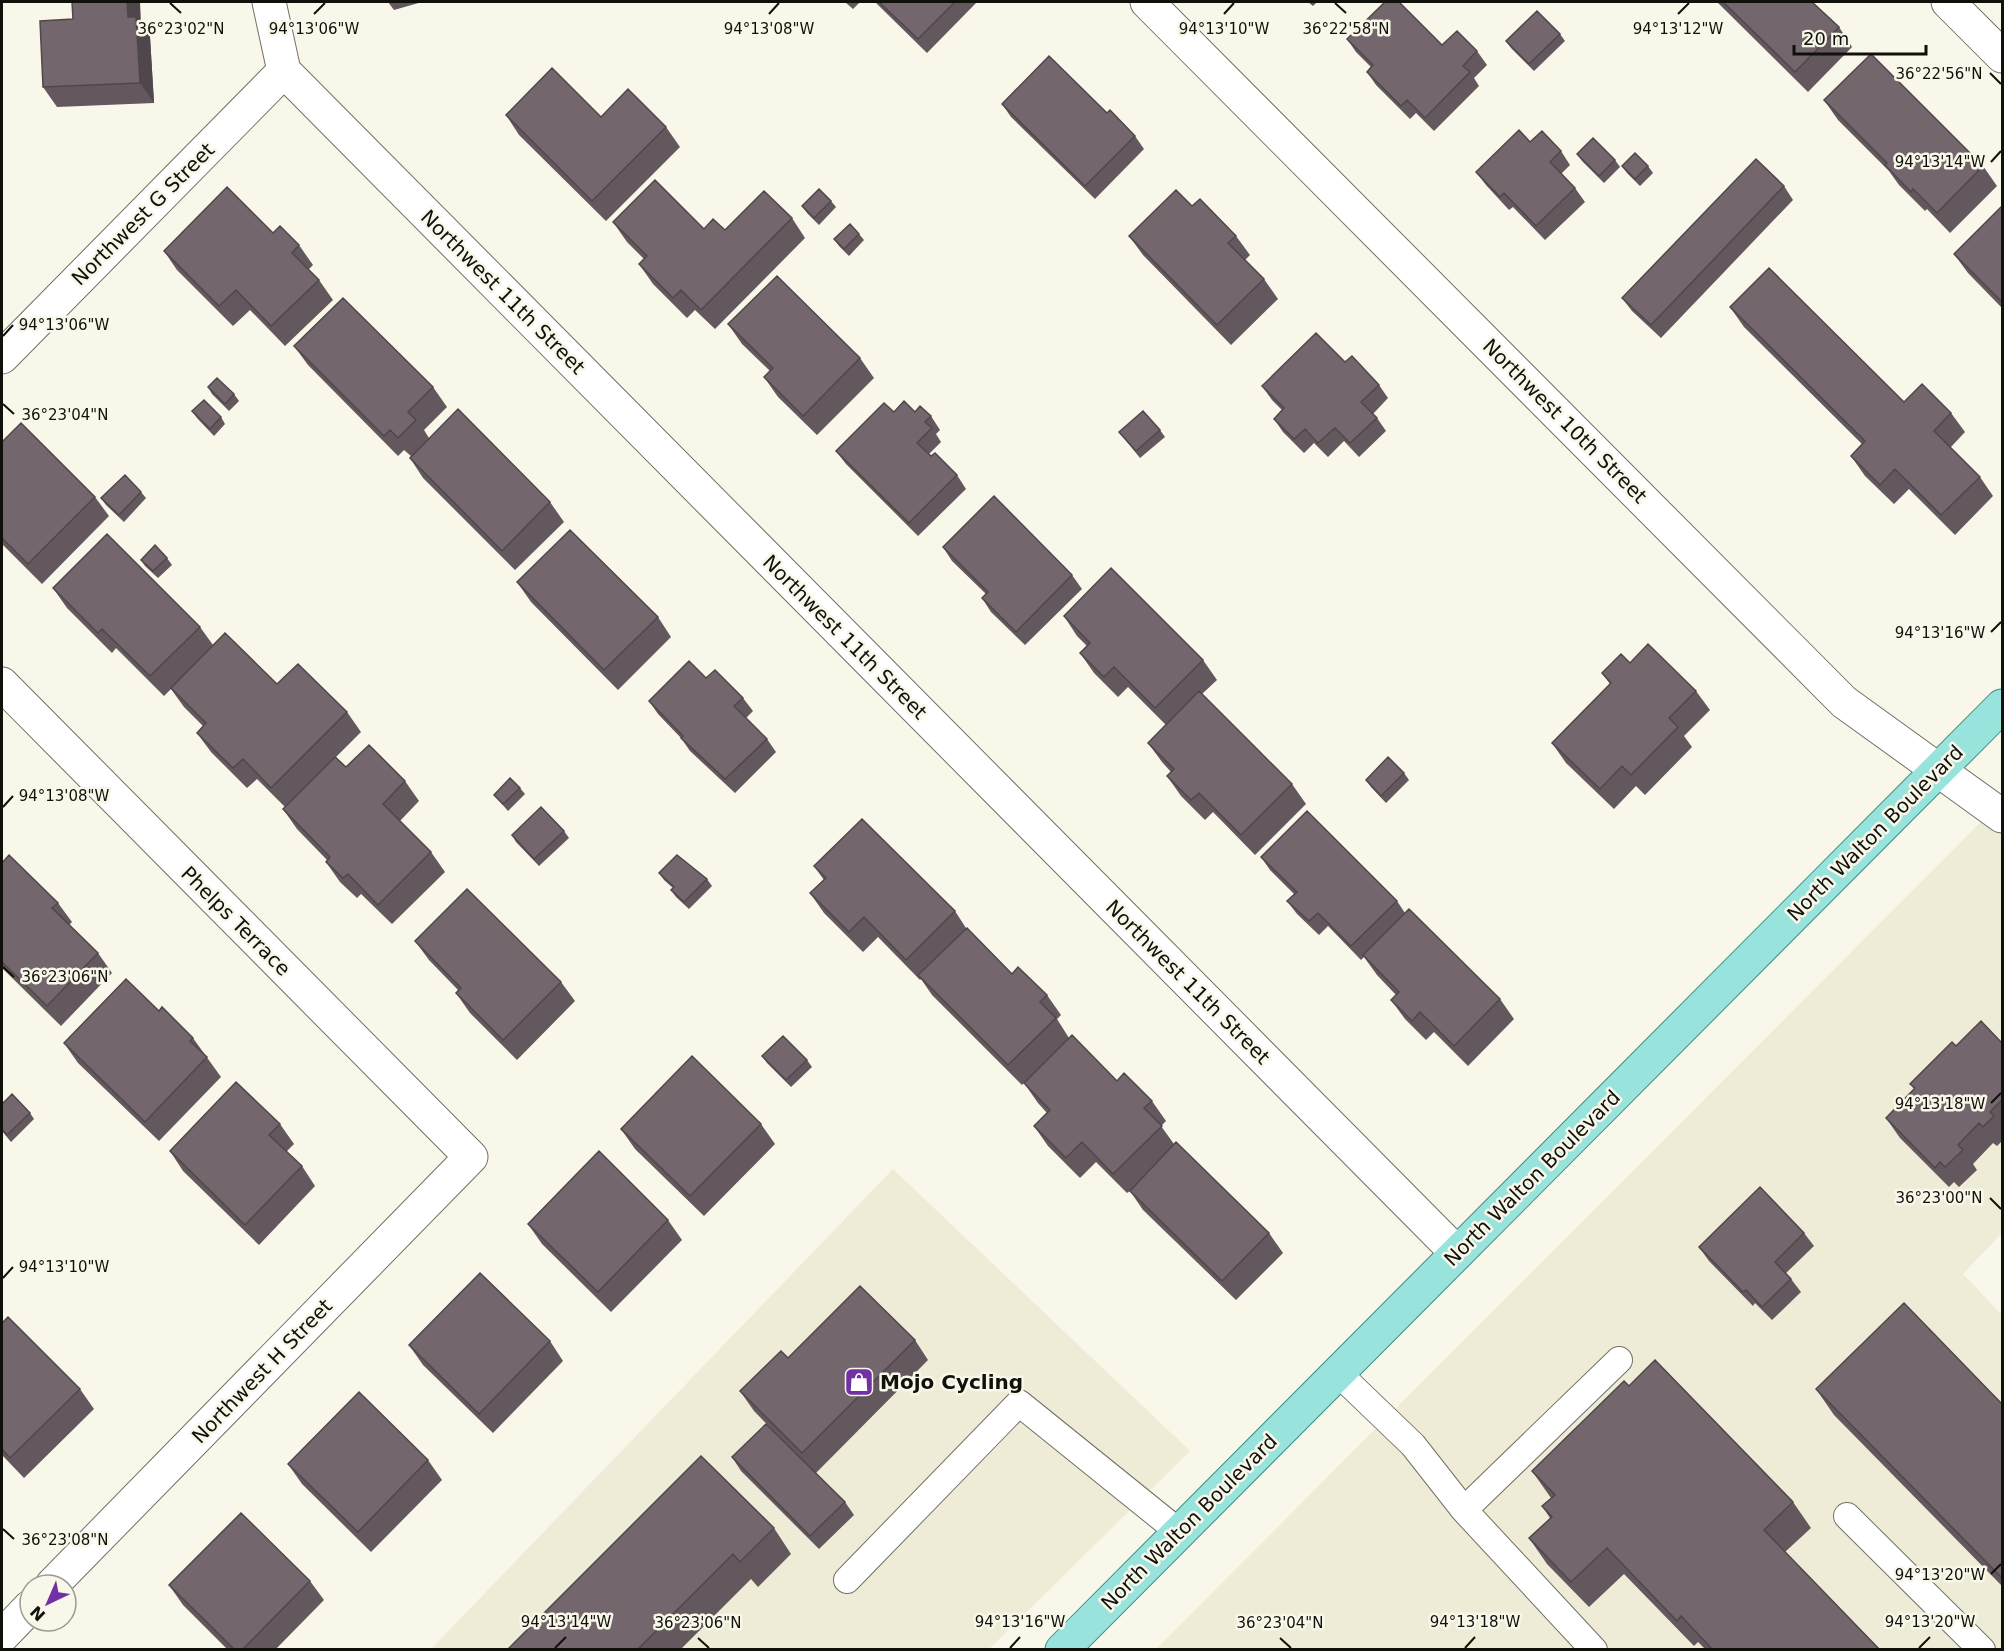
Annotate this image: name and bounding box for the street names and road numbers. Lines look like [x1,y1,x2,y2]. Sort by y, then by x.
street label: Northwest G Street [67,138,219,290]
street label: Northwest 11th Street [416,205,590,379]
street label: Northwest 10th Street [1478,334,1652,508]
street label: Northwest 11th Street [758,550,932,724]
street label: North Walton Boulevard [1782,740,1968,926]
street label: Phelps Terrace [176,861,296,981]
street label: Northwest 11th Street [1101,895,1275,1069]
street label: North Walton Boulevard [1439,1085,1625,1271]
street label: Northwest H Street [187,1294,337,1448]
street label: North Walton Boulevard [1096,1429,1282,1615]

